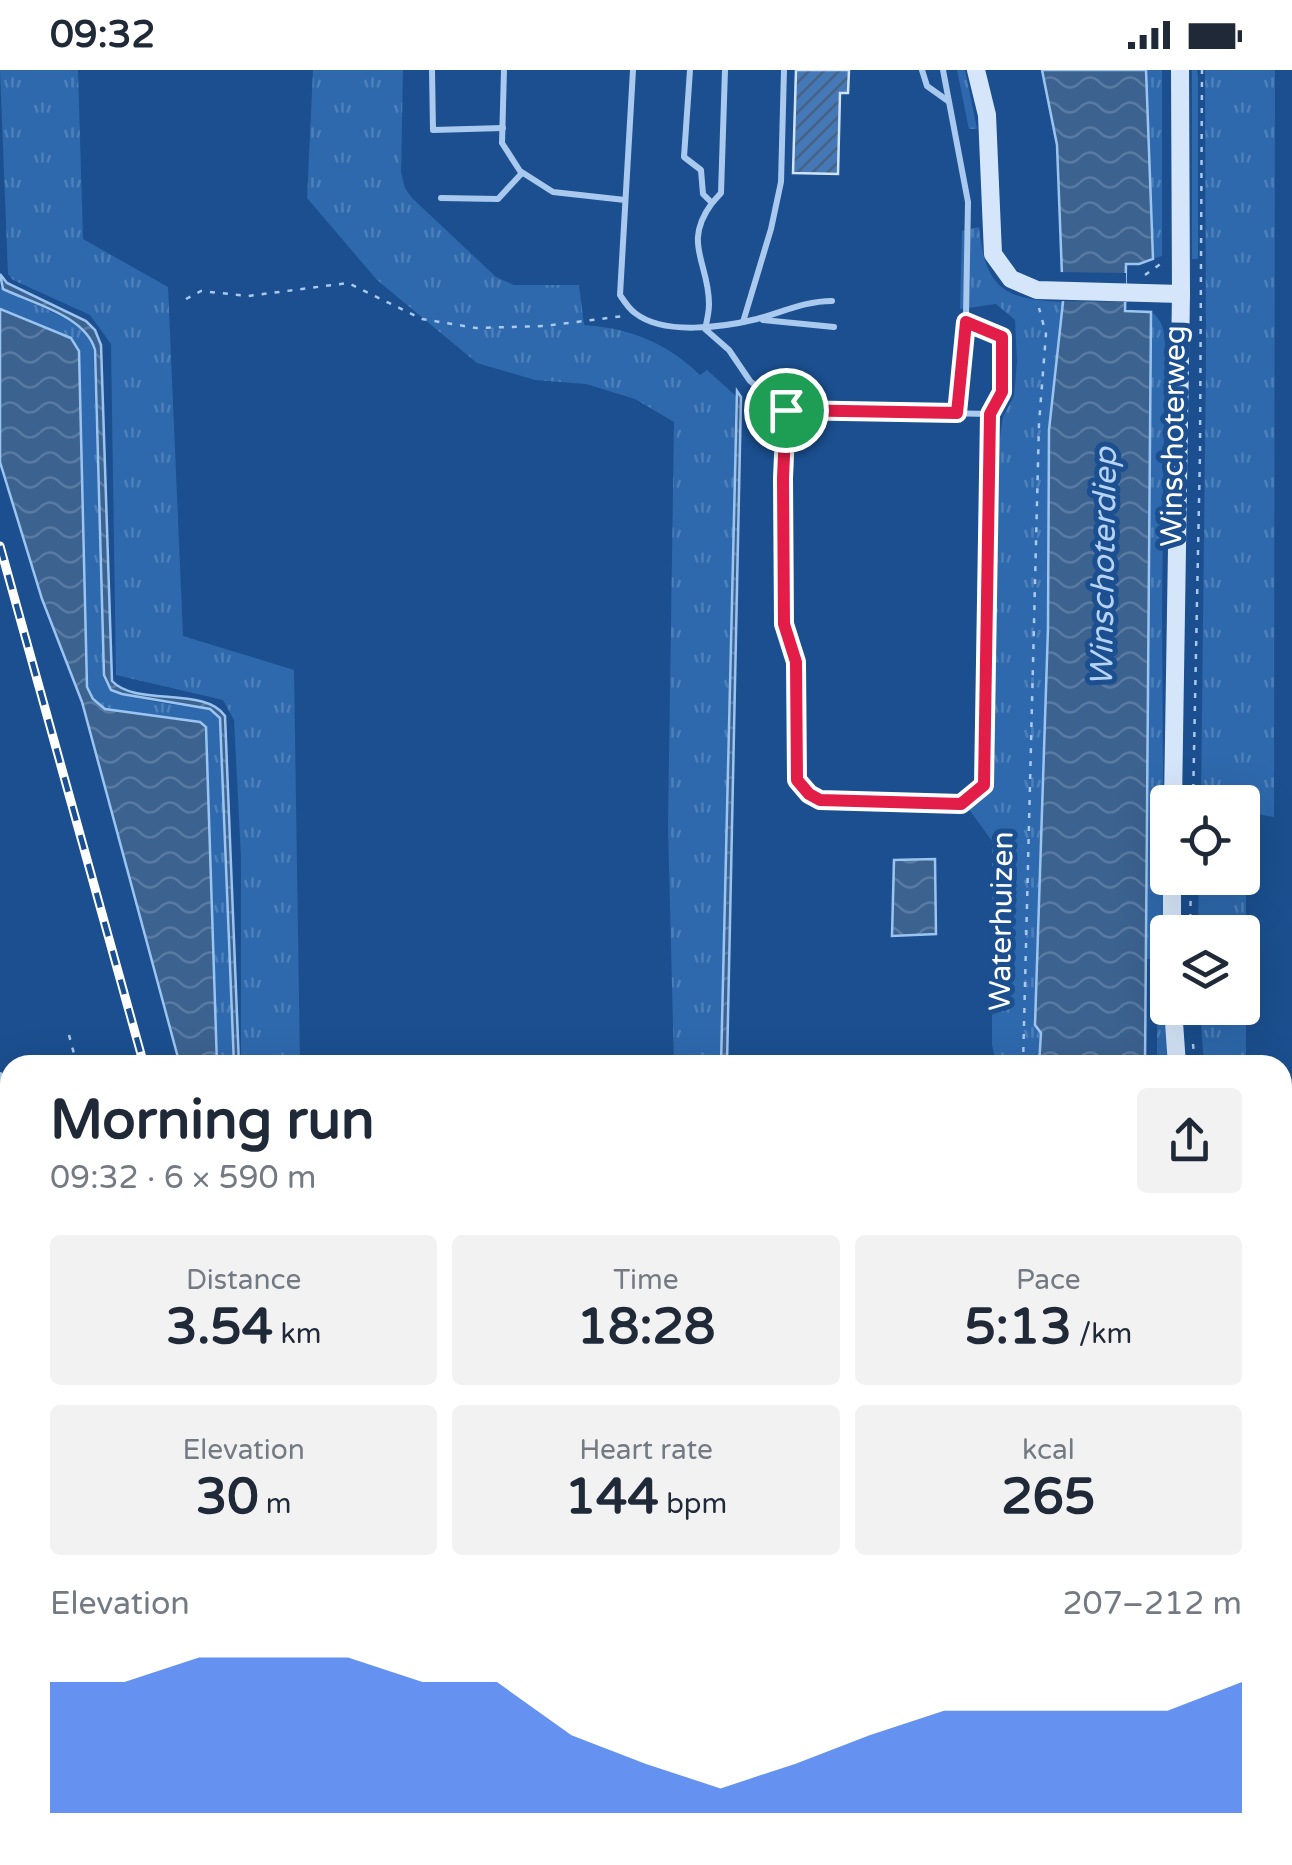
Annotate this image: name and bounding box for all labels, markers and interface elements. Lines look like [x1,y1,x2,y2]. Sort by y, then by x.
text: 09:32 [50,12,155,58]
street label: Winschoterweg [1153,325,1194,547]
pin [744,368,829,453]
icon: arrive [759,383,814,438]
water label: Winschoterdiep [1083,445,1125,687]
map controls [1150,785,1260,1025]
button: locate [1150,785,1260,895]
street label: Waterhuizen [981,831,1022,1011]
button: layers [1150,915,1260,1025]
text: Morning run [50,1088,375,1154]
button: share [1137,1088,1242,1193]
text: 09:32 · 6 × 590 m [50,1159,316,1197]
text: Distance [186,1263,301,1297]
text: Time [613,1263,679,1297]
text: Pace [1016,1263,1081,1297]
text: 3.54 [166,1297,273,1357]
text: 18:28 [577,1297,715,1357]
text: 5:13 [964,1297,1072,1357]
text: km [273,1317,321,1351]
text: /km [1072,1317,1132,1351]
text: Elevation [182,1433,305,1467]
text: Heart rate [579,1433,713,1467]
text: kcal [1022,1433,1075,1467]
text: 30 [196,1467,259,1527]
text: 144 [565,1467,659,1527]
text: 265 [1001,1467,1095,1527]
text: m [259,1487,292,1521]
text: bpm [659,1487,727,1521]
text: Elevation [50,1585,190,1623]
text: 207–212 m [1062,1585,1242,1623]

